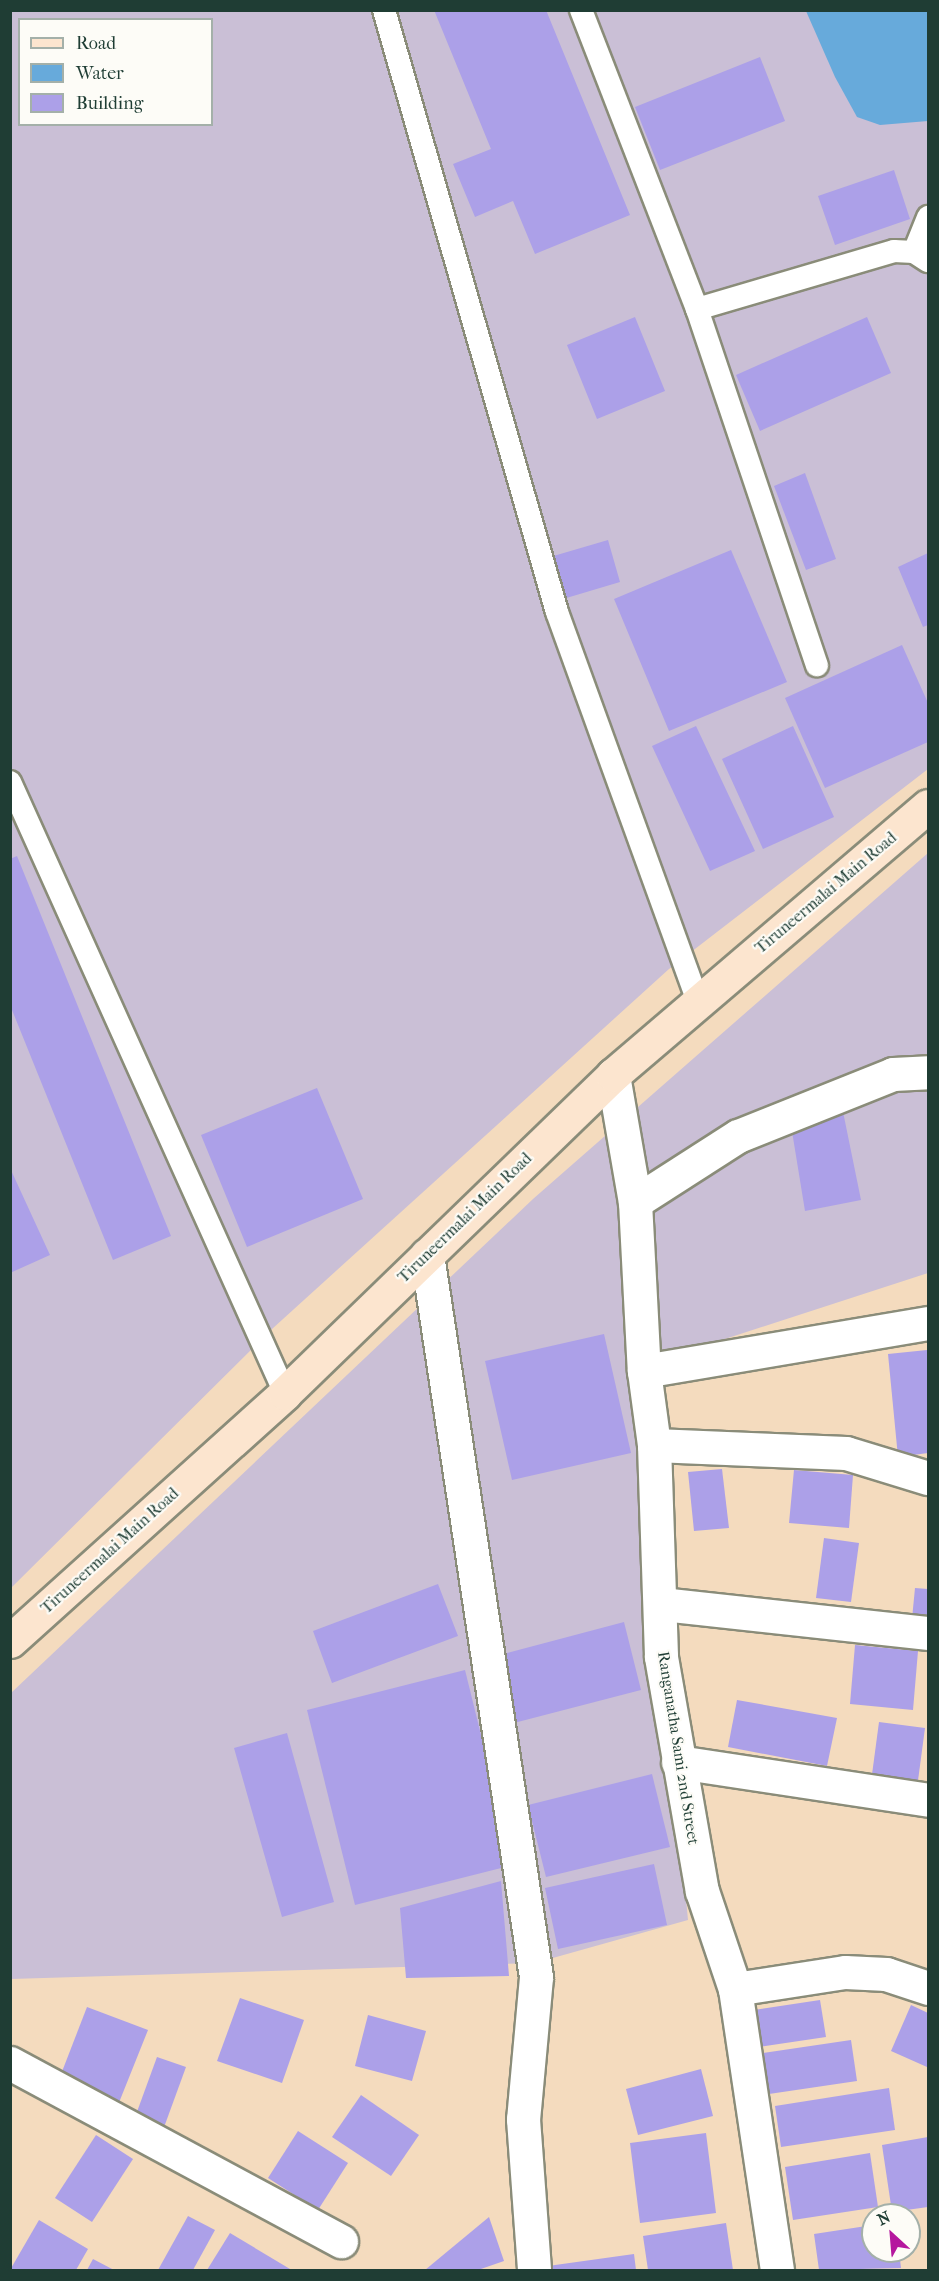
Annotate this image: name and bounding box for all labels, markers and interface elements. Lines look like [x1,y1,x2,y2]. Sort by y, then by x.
legend [18,18,213,126]
text: Road [76,33,116,54]
text: Water [76,63,124,84]
text: Building [76,93,143,114]
street label: Tiruneermalai Main Road [751,828,901,958]
street label: Tiruneermalai Main Road [394,1149,536,1287]
street label: Tiruneermalai Main Road [37,1484,183,1618]
street label: Ranganatha Sami 2nd Street [653,1650,703,1846]
north arrow [861,2203,921,2263]
text: N [874,2207,893,2229]

